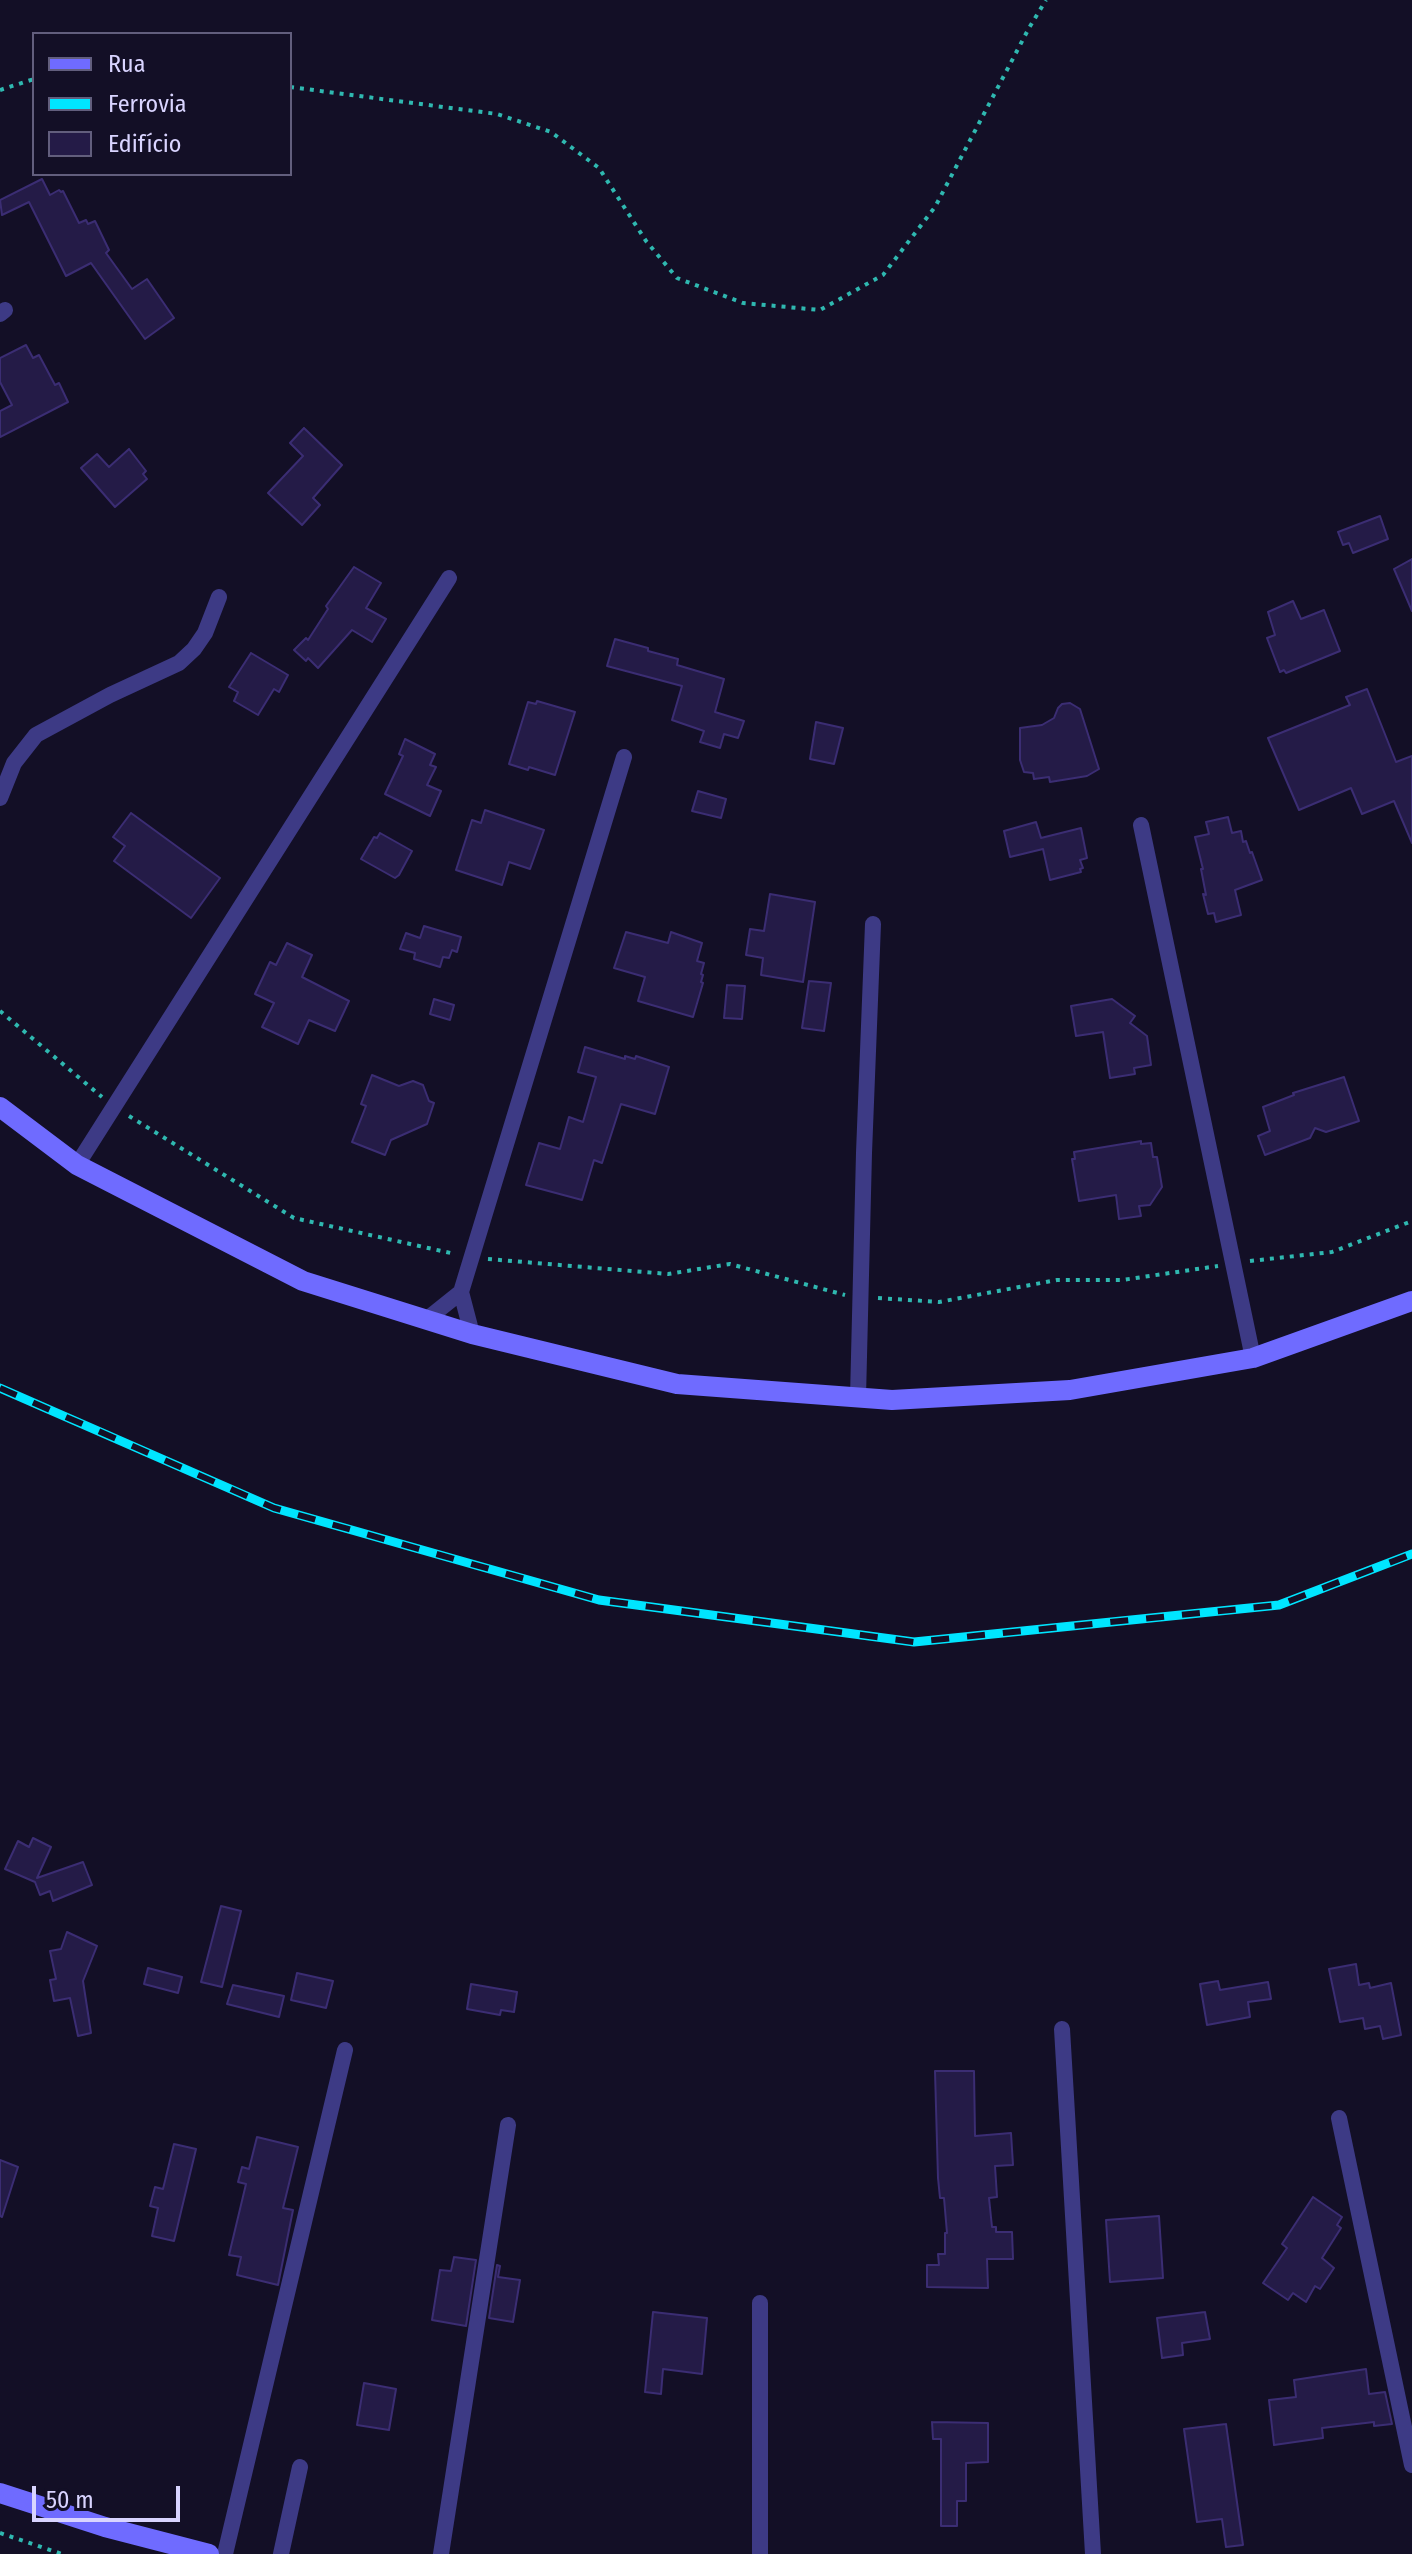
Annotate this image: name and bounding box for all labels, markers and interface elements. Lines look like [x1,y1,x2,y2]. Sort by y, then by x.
legend [32,32,292,176]
text: Rua [108,50,145,78]
text: Ferrovia [108,90,187,118]
text: Edifício [108,130,181,158]
scale bar [36,2470,184,2520]
text: 50 m [46,2486,94,2514]

